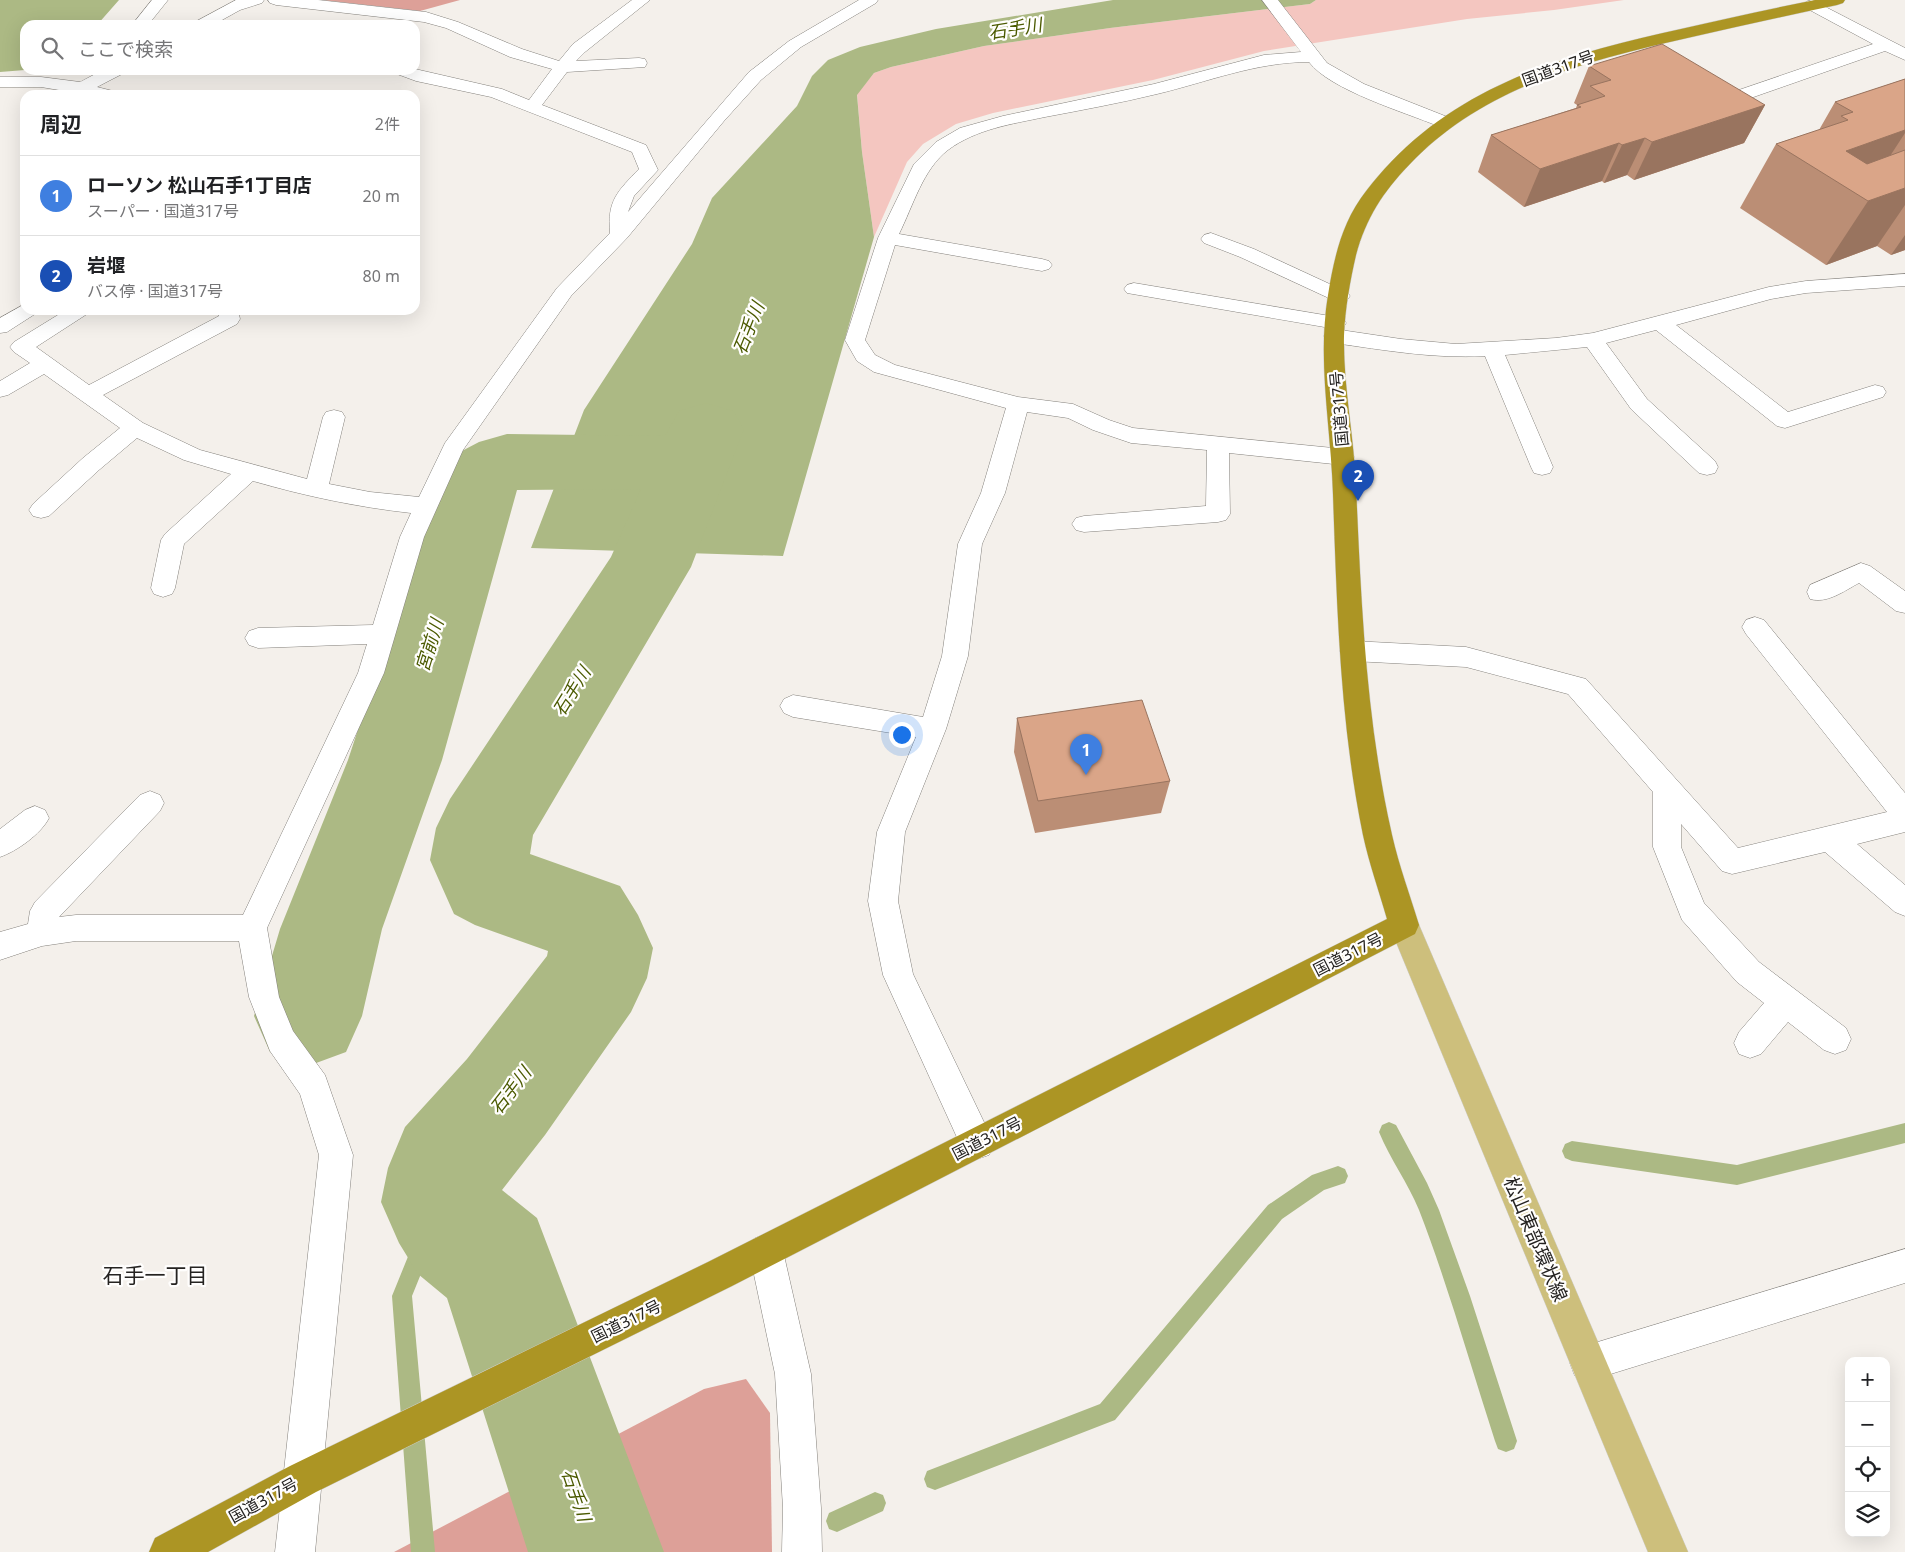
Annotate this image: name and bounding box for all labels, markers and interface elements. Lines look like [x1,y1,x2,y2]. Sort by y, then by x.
water label: 石手川 [986,12,1046,44]
search box [20,20,420,75]
icon: search [38,34,66,62]
text: ここで検索 [78,36,173,62]
street label: 国道317号 [1519,45,1597,91]
text: 周辺 [40,110,82,138]
text: 2件 [375,113,400,135]
text: ローソン 松山石手1丁目店 [87,172,312,198]
text: 1 [51,185,61,207]
text: 20 m [363,185,400,207]
text: スーパー · 国道317号 [87,200,239,222]
text: 岩堰 [87,252,125,278]
text: 2 [51,265,61,287]
text: 80 m [363,265,400,287]
text: バス停 · 国道317号 [87,280,223,302]
water label: 石手川 [727,297,770,358]
street label: 国道317号 [1325,370,1353,448]
pin: 2 [1342,460,1374,501]
water label: 宮前川 [410,614,449,674]
water label: 石手川 [547,660,597,720]
your location [889,722,915,748]
pin: 1 [1070,734,1102,775]
street label: 国道317号 [1309,927,1387,981]
water label: 石手川 [484,1060,537,1119]
street label: 国道317号 [948,1111,1026,1165]
street label: 松山東部環状線 [1498,1173,1574,1305]
district label: 石手一丁目 [103,1261,208,1289]
street label: 国道317号 [587,1295,665,1347]
map controls [1845,1357,1890,1537]
button: + [1845,1357,1890,1402]
button: − [1845,1402,1890,1447]
button: locate [1845,1447,1890,1492]
water label: 石手川 [557,1466,598,1526]
street label: 国道317号 [225,1472,301,1528]
button: layers [1845,1492,1890,1537]

